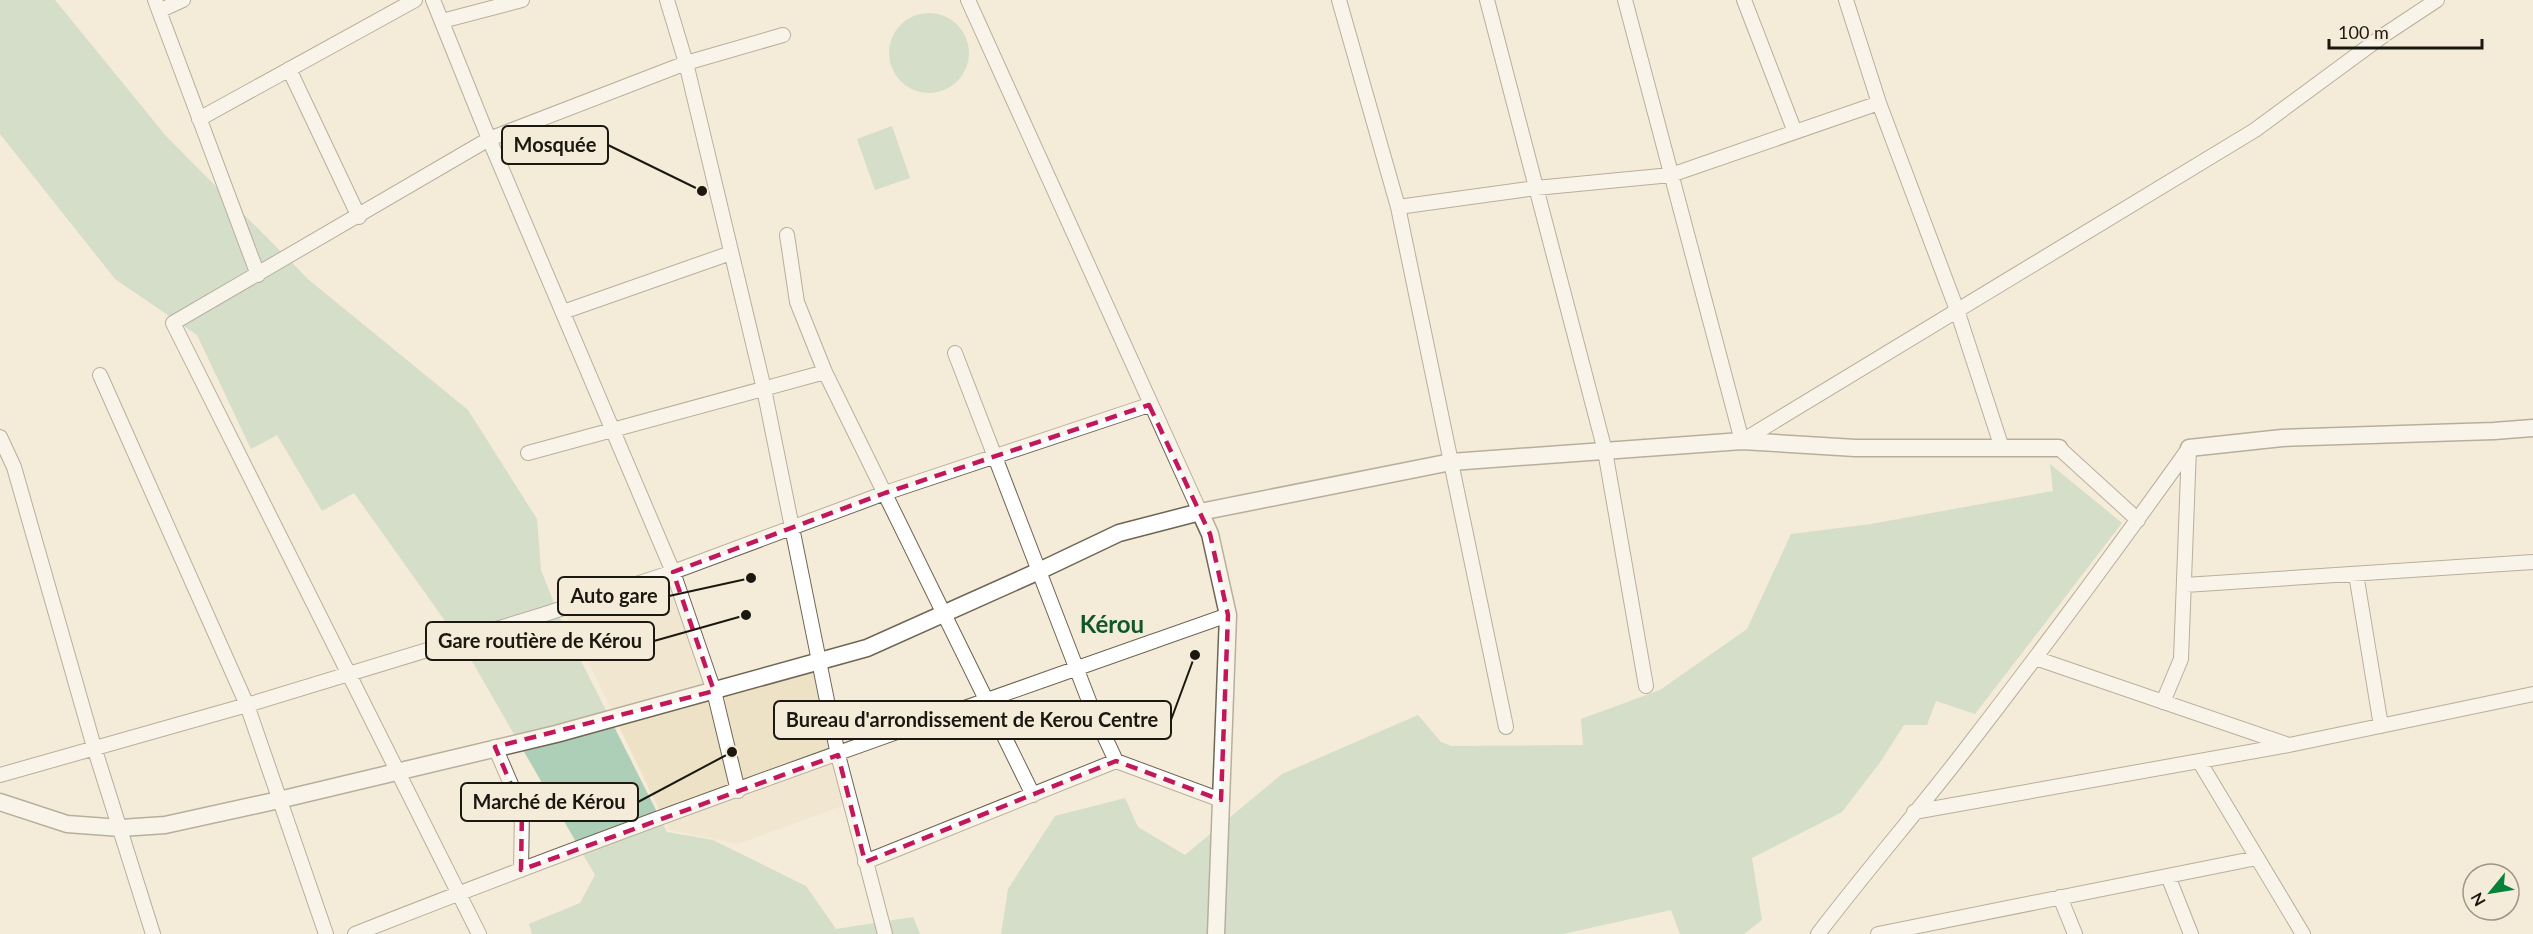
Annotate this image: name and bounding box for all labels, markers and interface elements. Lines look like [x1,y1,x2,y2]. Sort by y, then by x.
scale bar [2329,12,2482,50]
text: 100 m [2338,21,2389,43]
callout: Mosquée [502,126,608,164]
text: Mosquée [514,132,597,156]
callout: Auto gare [558,577,669,615]
text: Auto gare [569,583,658,607]
district label: Kérou [1080,609,1144,638]
callout: Gare routière de Kérou [426,622,654,660]
text: Gare routière de Kérou [438,628,642,652]
callout: Bureau d'arrondissement de Kerou Centre [774,701,1171,739]
text: Bureau d'arrondissement de Kerou Centre [786,707,1158,731]
callout: Marché de Kérou [461,783,638,821]
text: Marché de Kérou [473,789,625,813]
north arrow [2461,862,2521,922]
text: N [2466,890,2489,910]

